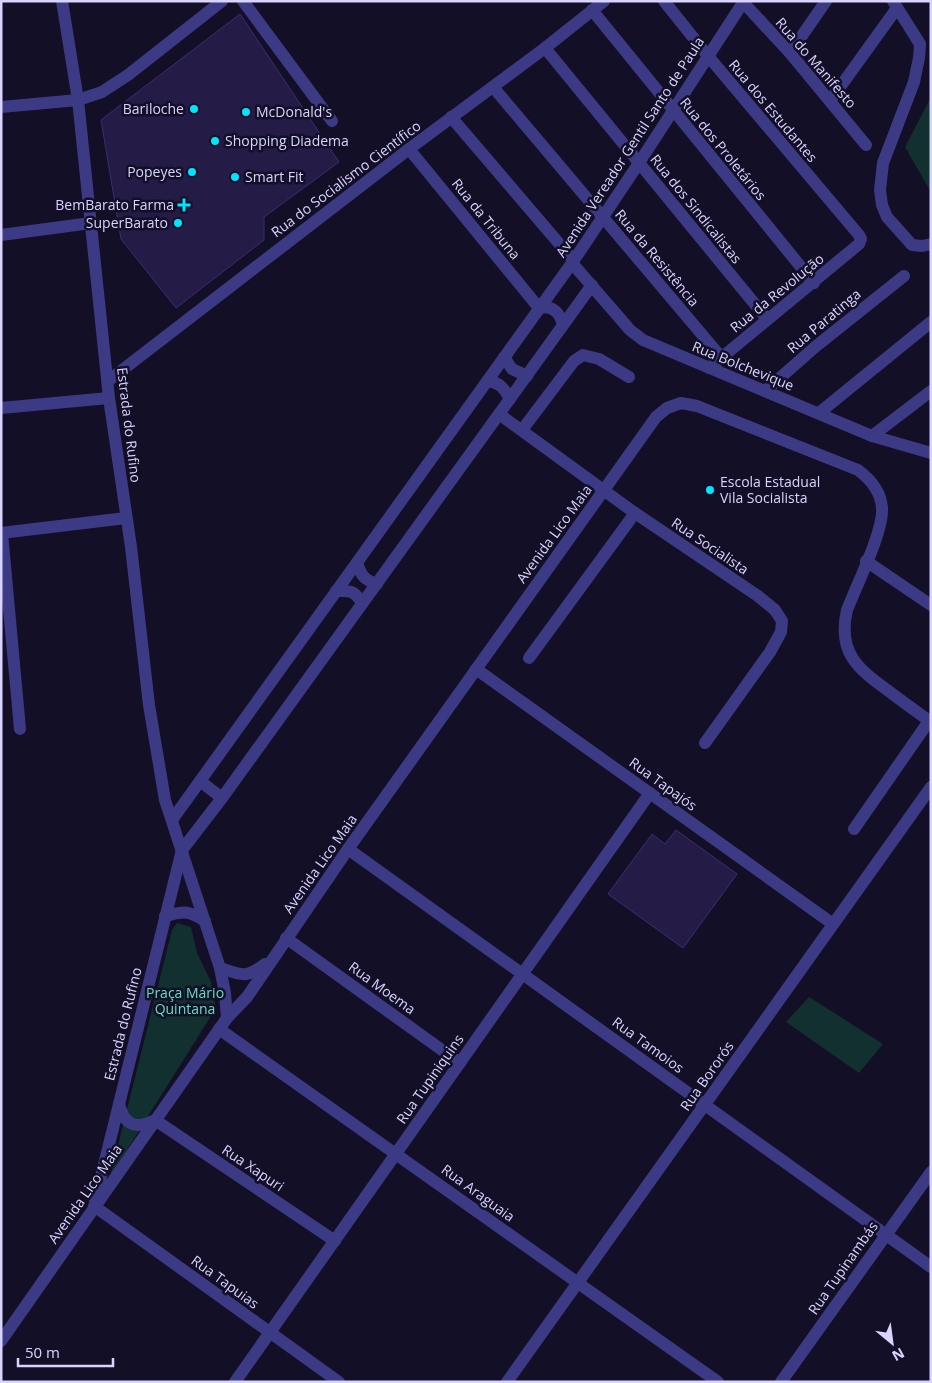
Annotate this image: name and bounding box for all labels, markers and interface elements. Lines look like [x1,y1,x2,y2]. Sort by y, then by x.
street label: Rua do Manifesto [772,13,861,112]
street label: Avenida Vereador Gentil Santo de Paula [551,33,708,261]
street label: Rua dos Estudantes [725,55,822,166]
street label: Rua dos Proletários [676,93,771,204]
place label: Bariloche [123,99,184,118]
place label: McDonald's [256,102,332,121]
marker: Bariloche [188,103,200,115]
marker: McDonald's [240,106,252,118]
street label: Rua do Socialismo Científico [267,116,424,241]
place label: Shopping Diadema [225,131,349,150]
marker: Shopping Diadema [209,135,221,147]
street label: Rua dos Sindicalistas [646,150,747,268]
place label: Popeyes [127,162,182,181]
marker: Popeyes [186,166,198,178]
place label: Smart Fit [245,167,304,186]
marker: Smart Fit [229,171,241,183]
street label: Rua da Tribuna [448,174,525,263]
place label: BemBarato Farma [55,195,174,214]
marker: BemBarato Farma [178,199,190,211]
street label: Rua da Resistência [611,205,704,310]
place label: SuperBarato [86,213,168,232]
marker: SuperBarato [172,217,184,229]
street label: Rua da Revolução [726,249,828,336]
street label: Rua Paratinga [783,284,865,357]
street label: Rua Bolchevique [689,336,797,395]
street label: Estrada do Rufino [113,366,146,484]
place label: Escola Estadual Vila Socialista [720,472,820,507]
street label: Avenida Lico Maia [511,481,596,587]
marker: Escola Estadual Vila Socialista [704,484,716,496]
street label: Rua Socialista [668,513,753,578]
street label: Rua Tapajós [626,753,701,815]
street label: Avenida Lico Maia [278,810,361,917]
street label: Rua Moema [345,957,420,1018]
street label: Estrada do Rufino [99,965,146,1082]
park label: Praça Mário Quintana [146,983,224,1018]
street label: Rua Tamoios [609,1012,688,1077]
street label: Rua Tupiniquins [392,1030,468,1127]
street label: Rua Bororós [676,1037,738,1114]
street label: Avenida Lico Maia [43,1140,126,1247]
street label: Rua Xapuri [219,1140,288,1195]
street label: Rua Araguaia [438,1160,519,1226]
street label: Rua Tupinambás [803,1217,882,1318]
street label: Rua Tapuias [188,1251,263,1313]
north arrow [867,1318,917,1368]
scale bar [18,1336,112,1368]
text: 50 m [25,1342,60,1362]
text: N [889,1344,908,1366]

